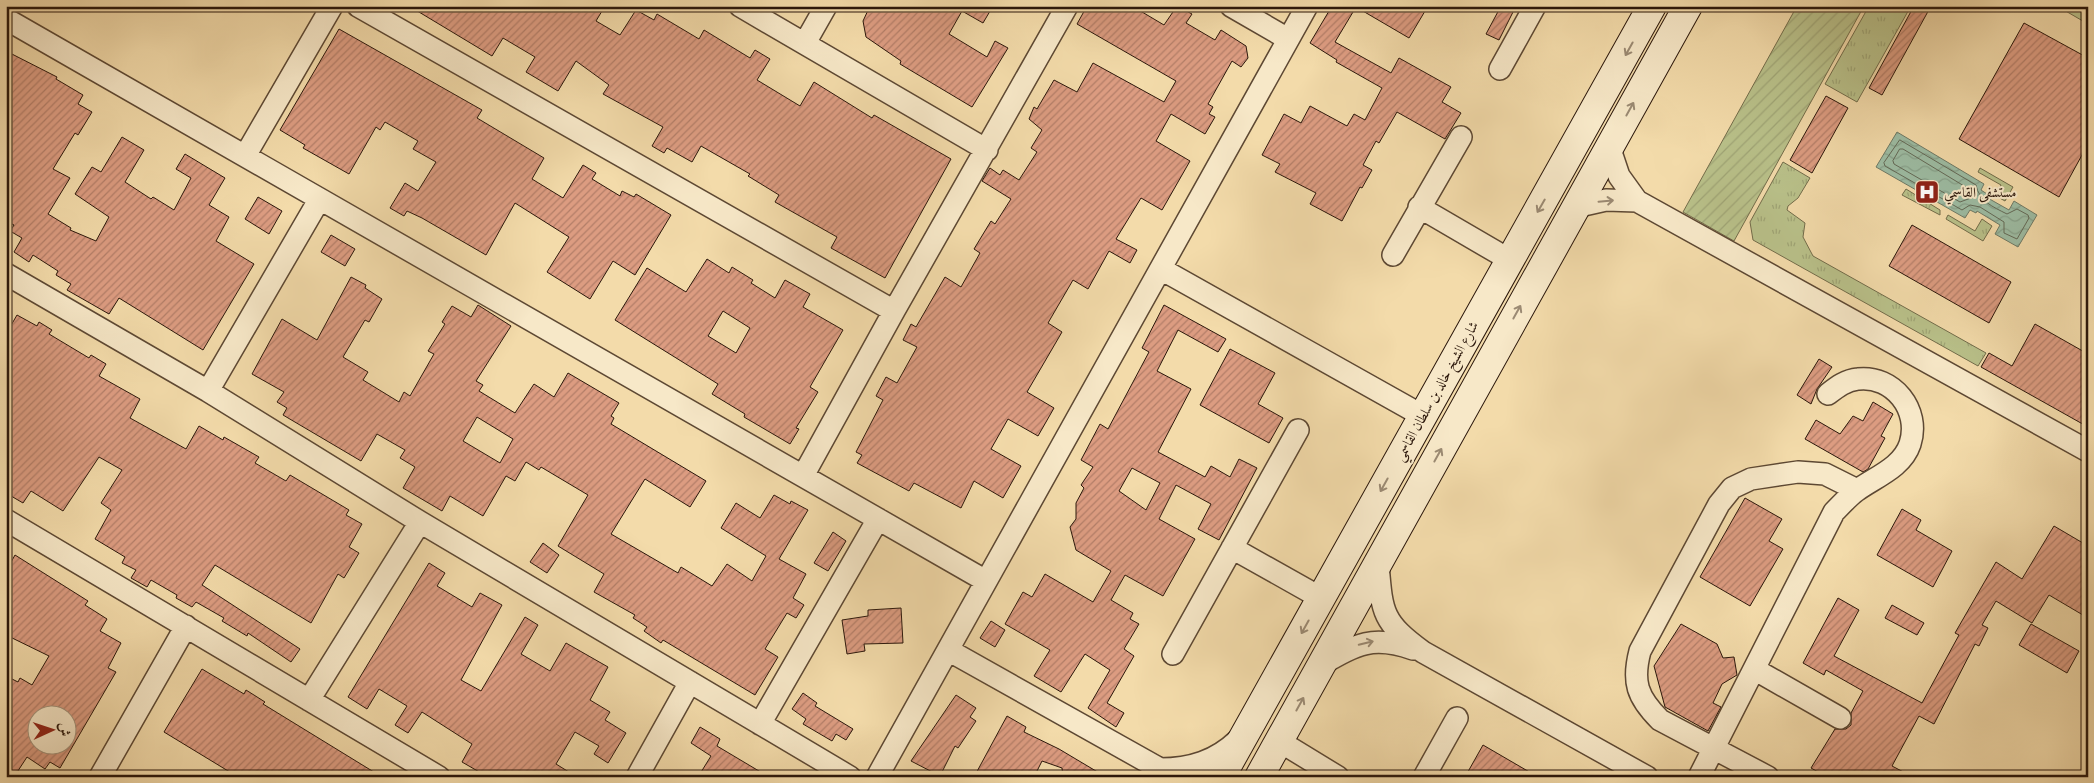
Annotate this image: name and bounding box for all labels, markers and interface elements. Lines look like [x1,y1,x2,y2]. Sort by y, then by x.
one-way arrow [1623,41,1633,56]
one-way arrow [1626,102,1635,117]
hospital icon: مستشفى القاسمي [1914,179,1940,205]
place label: مستشفى القاسمي [1944,184,2016,205]
one-way arrow [1597,196,1613,206]
one-way arrow [1536,198,1545,213]
one-way arrow [1512,305,1522,320]
street label: شارع الشيخ خالد بن سلطان القاسمي [1391,318,1486,466]
one-way arrow [1434,448,1444,462]
one-way arrow [1379,477,1388,492]
one-way arrow [1300,619,1310,634]
one-way arrow [1357,638,1373,647]
one-way arrow [1295,696,1305,711]
north arrow [28,706,78,756]
text: ش [56,722,73,737]

